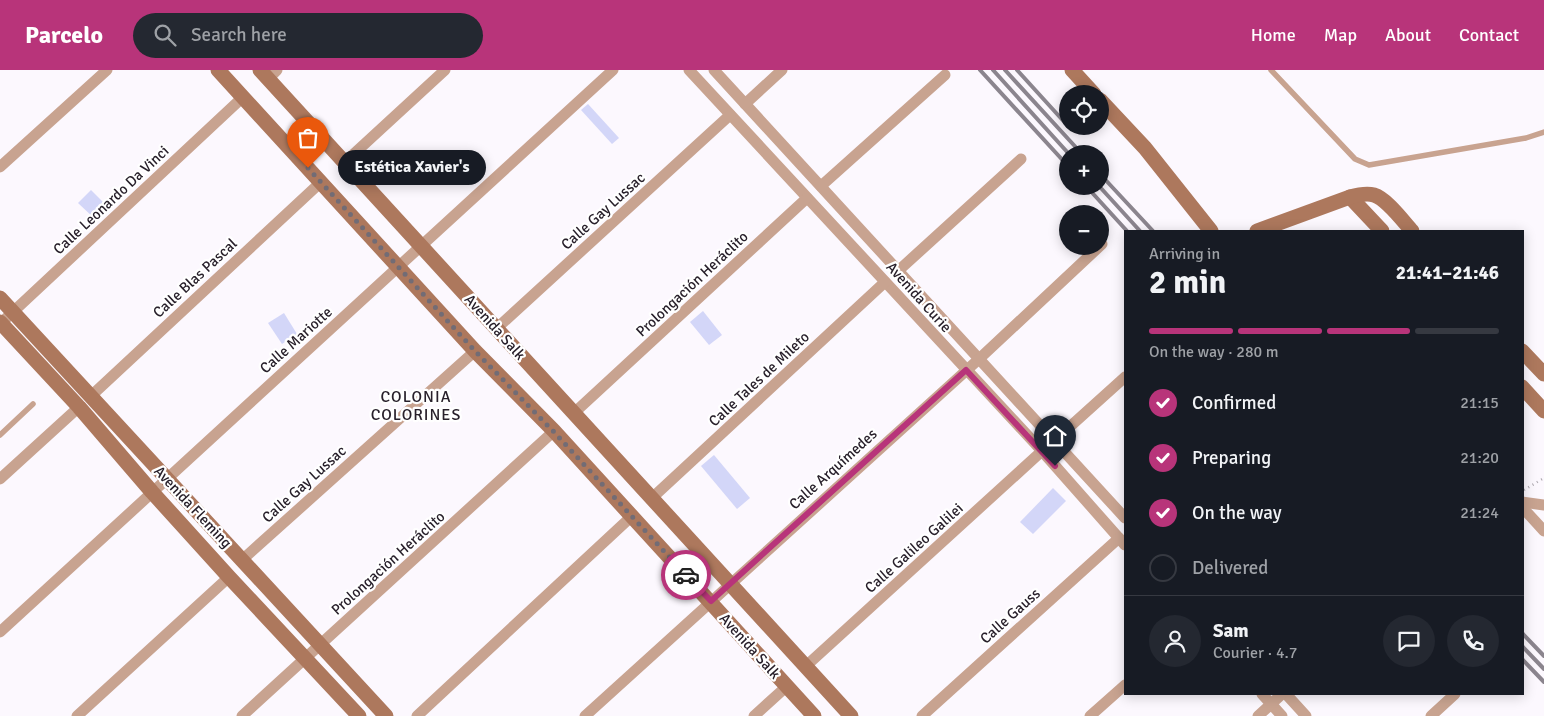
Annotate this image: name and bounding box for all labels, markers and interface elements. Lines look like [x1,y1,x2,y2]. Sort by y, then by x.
search box [133,13,483,58]
text: Parcelo [25,20,103,50]
icon: search [151,21,179,49]
text: Search here [191,23,287,47]
text: Home [1251,24,1296,46]
text: Map [1324,24,1357,46]
text: About [1385,24,1431,46]
text: Contact [1459,24,1519,46]
map controls [1059,85,1109,255]
button: locate [1059,85,1109,135]
pin [287,117,329,168]
icon: bag [294,124,322,152]
street label: Calle Leonardo Da Vinci [49,142,173,258]
button: + [1059,145,1109,195]
callout: Estética Xavier's [338,150,486,186]
text: Estética Xavier's [354,157,470,177]
street label: Calle Gay Lussac [557,169,649,253]
button: − [1059,205,1109,255]
street label: Prolongación Heráclito [632,227,752,341]
street label: Calle Blas Pascal [149,234,241,322]
text: Arriving in [1149,244,1220,264]
street label: Avenida Curie [883,258,955,336]
text: 21:41–21:46 [1396,261,1499,285]
text: 2 min [1149,263,1226,302]
street label: Avenida Salk [461,290,529,364]
street label: Calle Mariotte [256,303,336,377]
street label: Calle Tales de Mileto [705,328,813,430]
text: On the way · 280 m [1149,342,1279,362]
district label: COLONIA COLORINES [371,387,461,425]
icon: check [1149,389,1177,417]
text: Confirmed [1192,391,1276,415]
text: 21:15 [1460,393,1499,413]
pin [1034,415,1076,466]
icon: home [1041,422,1069,450]
street label: Calle Arquímedes [785,425,881,513]
street label: Calle Gay Lussac [258,442,350,526]
icon: check [1149,444,1177,472]
text: Preparing [1192,446,1271,470]
text: 21:20 [1460,448,1499,468]
street label: Avenida Fleming [150,462,236,552]
street label: Calle Galileo Galilei [861,499,967,597]
icon: check [1149,499,1177,527]
text: On the way [1192,501,1282,525]
text: 21:24 [1460,503,1499,523]
street label: Prolongación Heráclito [328,507,449,619]
courier [661,550,711,600]
text: Delivered [1192,556,1268,580]
icon: car [672,561,700,589]
street label: Calle Gauss [976,584,1044,648]
street label: Avenida Salk [716,609,784,683]
button: person [1149,615,1201,667]
button: chat [1383,615,1435,667]
button: phone [1447,615,1499,667]
text: Sam [1213,619,1249,643]
text: Courier · 4.7 [1213,643,1297,663]

